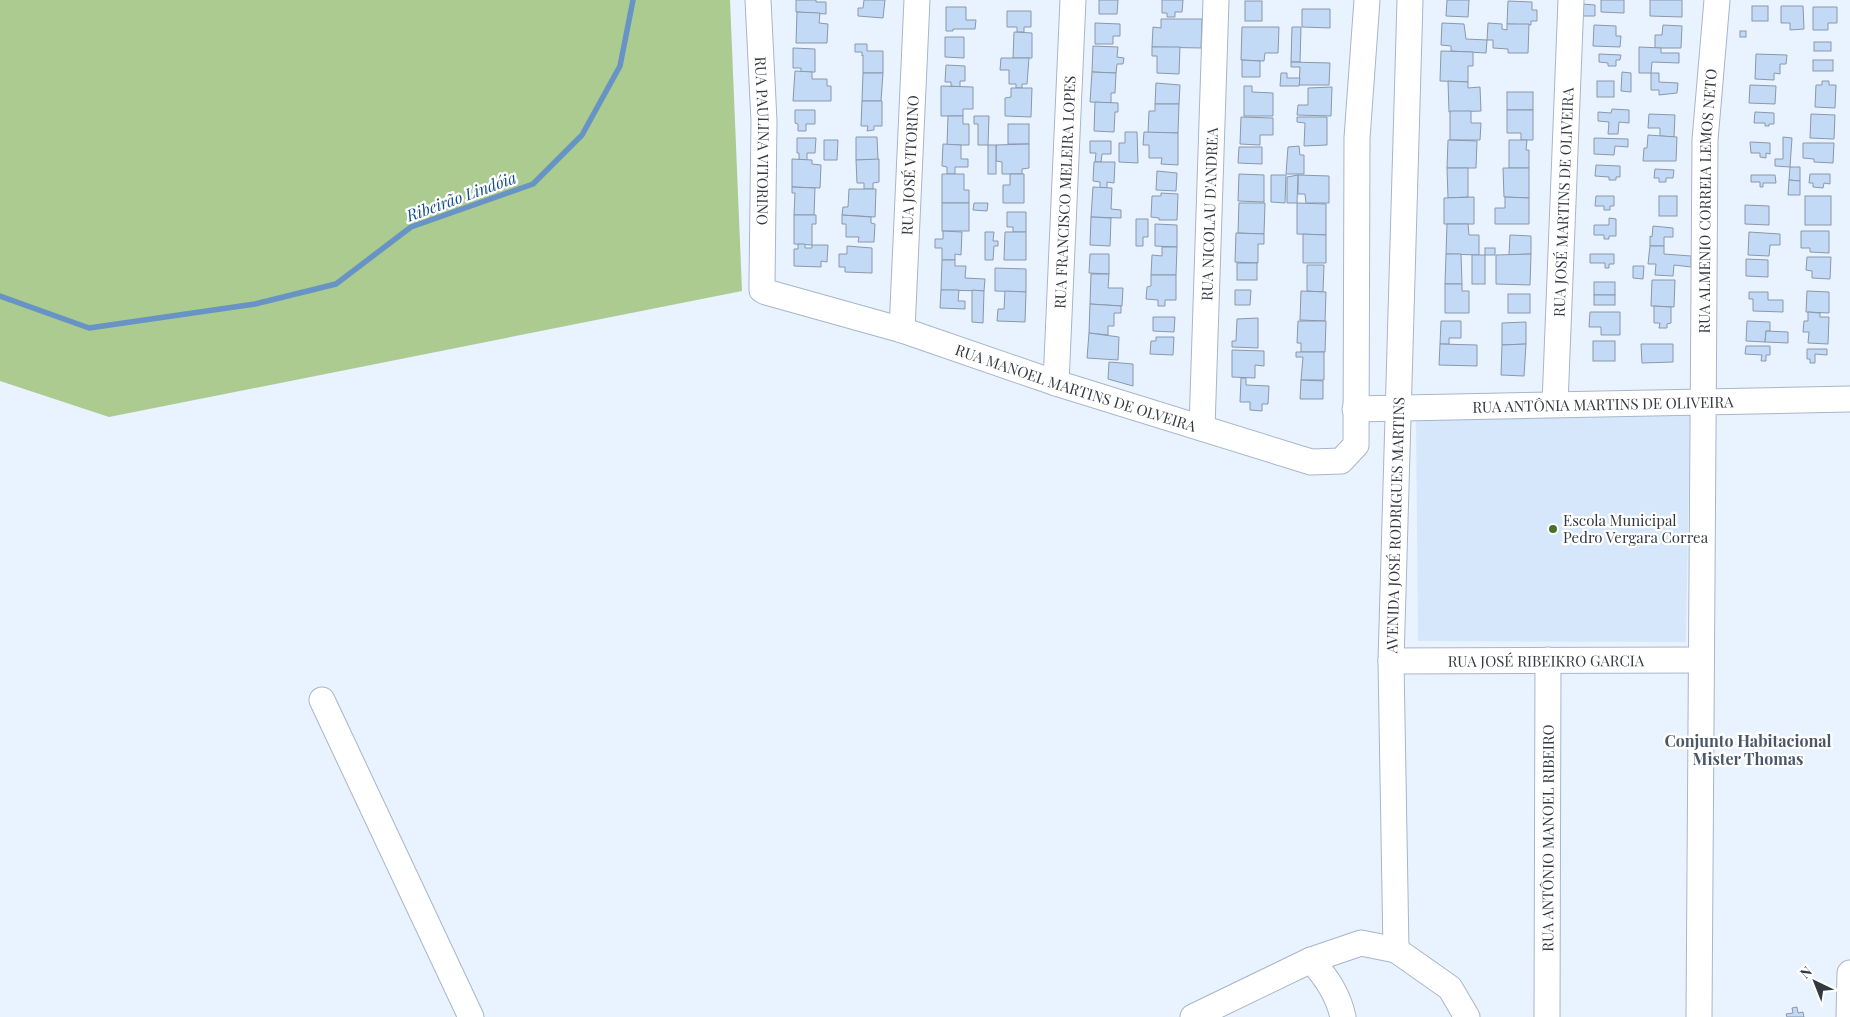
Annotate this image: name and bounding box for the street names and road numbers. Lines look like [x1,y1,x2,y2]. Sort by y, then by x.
street label: RUA PAULINA VITORINO [751,56,774,225]
street label: RUA ALMENIO CORREIA LEMOS NETO [1694,68,1721,334]
street label: RUA FRANCISCO MELEIRA LOPES [1049,75,1080,309]
street label: RUA JOSÉ MARTINS DE OLIVEIRA [1548,86,1578,317]
street label: RUA JOSÉ VITORINO [896,95,923,236]
street label: RUA NICOLAU D'ANDREA [1196,127,1222,301]
street label: RUA MANOEL MARTINS DE OLVEIRA [953,339,1199,436]
street label: RUA ANTÔNIA MARTINS DE OLIVEIRA [1472,391,1734,417]
street label: AVENIDA JOSÉ RODRIGUES MARTINS [1381,397,1409,655]
street label: RUA JOSÉ RIBEIKRO GARCIA [1448,650,1645,671]
street label: RUA ANTÔNIO MANOEL RIBEIRO [1537,724,1558,952]

